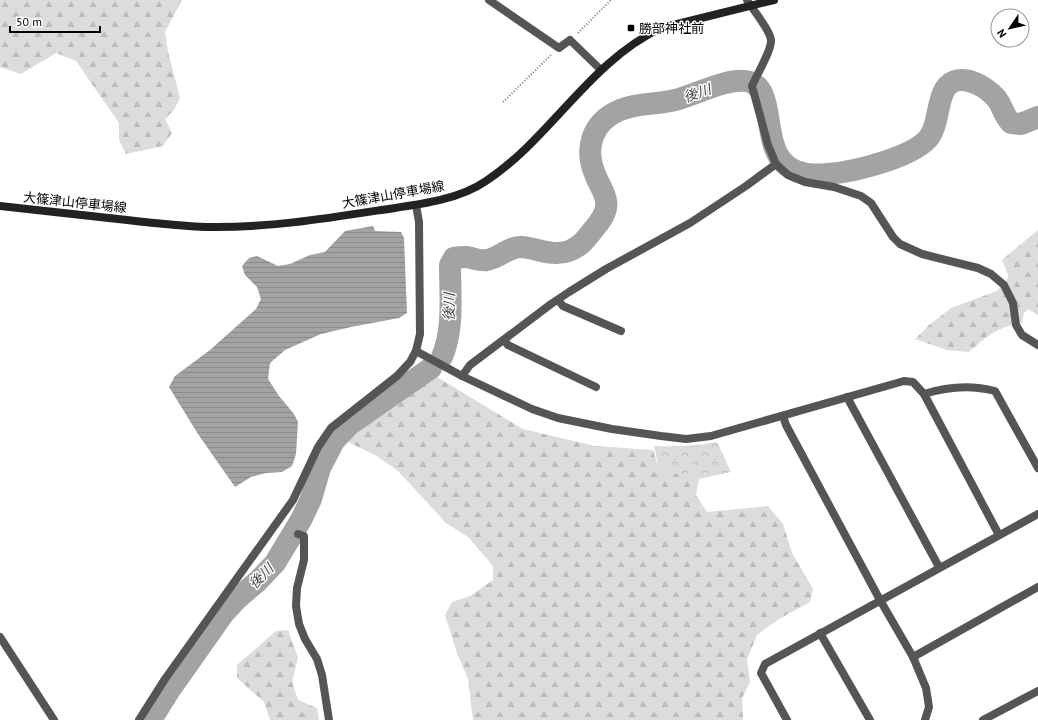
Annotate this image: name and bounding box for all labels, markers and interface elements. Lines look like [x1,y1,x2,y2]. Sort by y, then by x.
scale bar [10,8,100,34]
north arrow [990,8,1030,48]
text: 50 m [16,14,42,29]
place label: 勝部神社前 [639,20,704,37]
marker: 勝部神社前 [626,23,636,33]
text: N [994,27,1010,41]
water label: 後川 [681,79,715,106]
street label: 大篠津山停車場線 [340,177,446,212]
street label: 大篠津山停車場線 [22,189,128,216]
water label: 後川 [440,291,458,321]
water label: 後川 [245,558,279,592]

